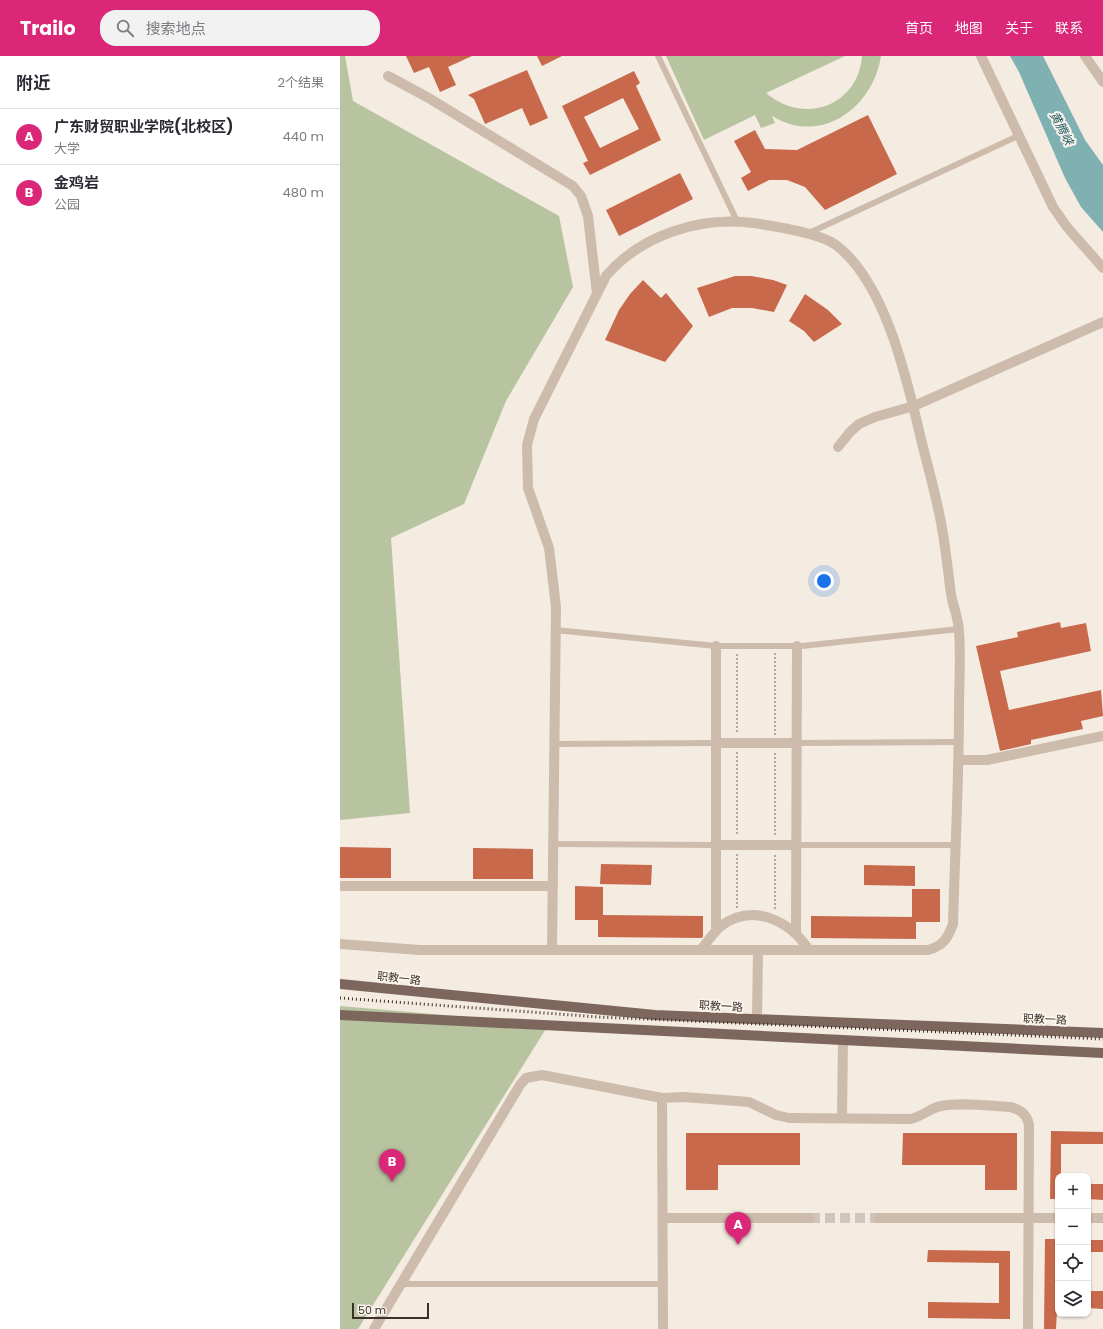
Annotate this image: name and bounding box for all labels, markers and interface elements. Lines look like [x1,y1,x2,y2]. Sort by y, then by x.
search box [100,10,380,46]
text: Trailo [20,15,76,42]
icon: search [114,17,136,39]
text: 搜索地点 [146,18,206,39]
text: 首页 [905,18,933,38]
text: 地图 [955,18,983,38]
text: 关于 [1005,18,1033,38]
text: 联系 [1055,18,1083,38]
text: 附近 [16,71,50,95]
text: 2个结果 [278,73,324,92]
water label: 黄腾峡 [1046,108,1079,150]
text: 广东财贸职业学院(北校区) [54,116,233,137]
text: A [24,127,34,146]
text: 440 m [283,127,324,146]
text: 大学 [54,139,80,158]
text: 金鸡岩 [54,172,99,193]
text: B [25,183,33,202]
text: 480 m [283,183,324,202]
text: 公园 [54,195,80,214]
your location [814,571,834,591]
street label: 职教一路 [376,968,422,988]
street label: 职教一路 [699,997,743,1015]
street label: 职教一路 [1023,1010,1067,1028]
pin: B [379,1149,405,1182]
map controls [1055,1173,1091,1317]
button: + [1055,1173,1091,1209]
button: − [1055,1209,1091,1245]
pin: A [725,1212,751,1245]
button: locate [1055,1245,1091,1281]
button: layers [1055,1281,1091,1317]
scale bar [352,1301,429,1320]
text: 50 m [358,1302,386,1318]

